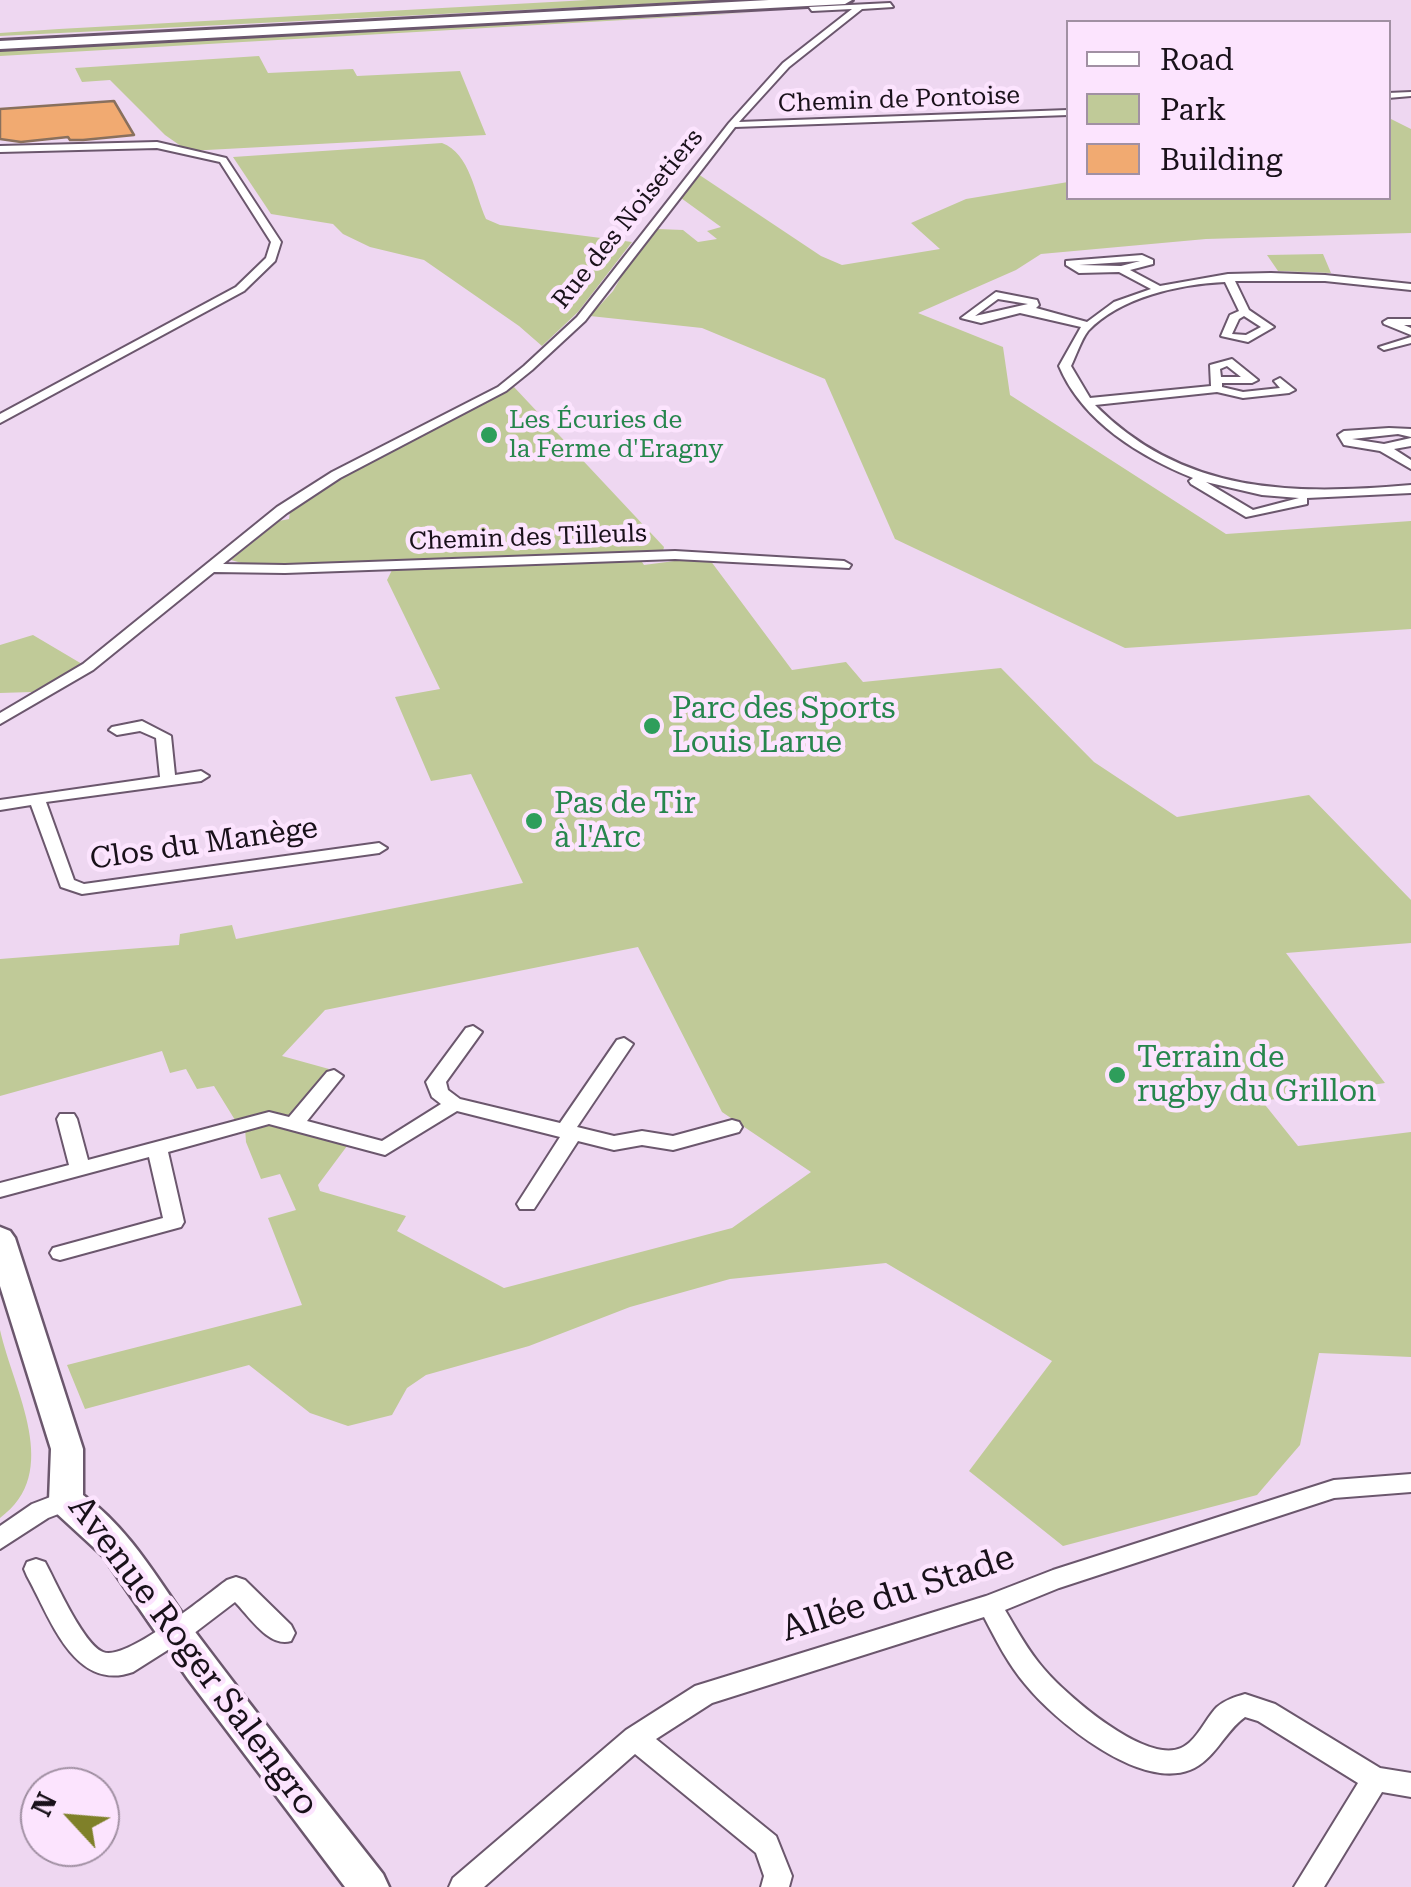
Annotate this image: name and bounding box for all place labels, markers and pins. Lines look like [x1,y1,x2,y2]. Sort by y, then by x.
place label: Les Écuries de la Ferme d'Eragny [509,406,723,465]
marker: Les Écuries de la Ferme d'Eragny [478,424,500,446]
place label: Parc des Sports Louis Larue [672,691,896,762]
marker: Parc des Sports Louis Larue [641,715,663,737]
place label: Pas de Tir à l'Arc [554,786,696,856]
marker: Pas de Tir à l'Arc [523,810,545,832]
place label: Terrain de rugby du Grillon [1137,1040,1376,1110]
marker: Terrain de rugby du Grillon [1106,1064,1128,1086]

